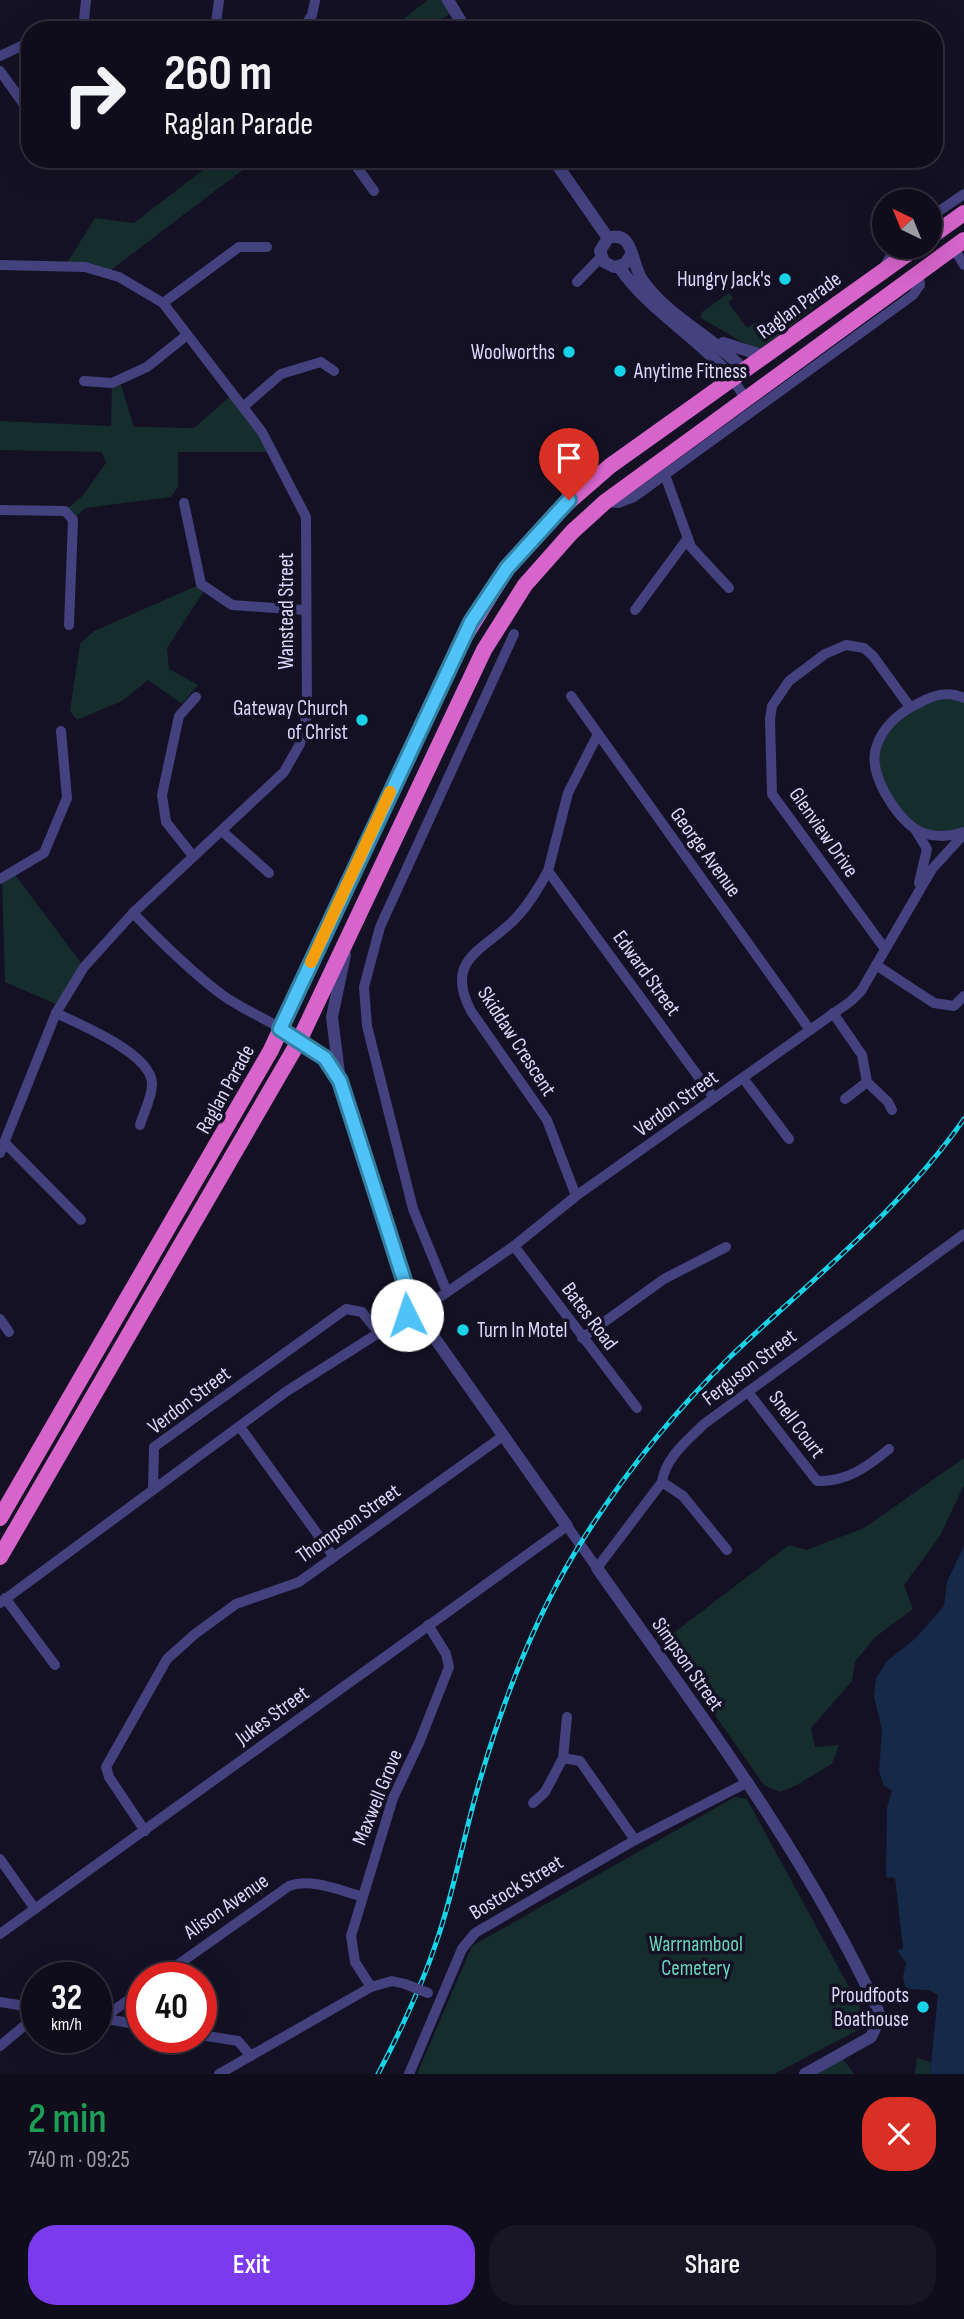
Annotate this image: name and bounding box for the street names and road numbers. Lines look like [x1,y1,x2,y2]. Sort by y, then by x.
street label: Raglan Parade [752,267,846,344]
street label: Wanstead Street [274,553,299,669]
street label: Glenview Drive [784,783,864,882]
street label: George Avenue [665,803,746,902]
street label: Edward Street [607,926,686,1021]
street label: Skiddaw Crescent [472,982,561,1101]
street label: Raglan Parade [191,1040,260,1138]
street label: Verdon Street [630,1065,723,1142]
street label: Bates Road [556,1278,623,1355]
street label: Ferguson Street [697,1324,801,1411]
street label: Verdon Street [143,1361,236,1440]
street label: Snell Court [763,1386,830,1463]
street label: Thompson Street [292,1478,405,1568]
street label: Simpson Street [646,1613,729,1716]
street label: Jukes Street [230,1680,314,1751]
street label: Maxwell Grove [347,1746,408,1849]
street label: Bostock Street [465,1850,568,1925]
street label: Alison Avenue [178,1868,273,1945]

